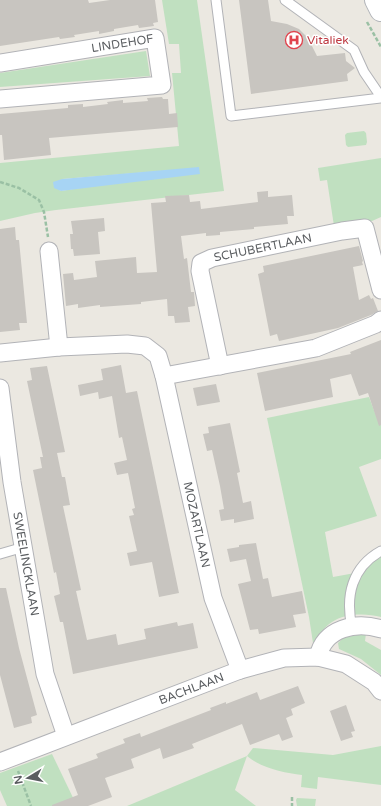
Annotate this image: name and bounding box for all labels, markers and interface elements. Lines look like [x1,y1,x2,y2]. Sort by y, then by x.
hospital icon: Vitaliek [284,30,304,50]
street label: LINDEHOF [90,31,155,55]
place label: Vitaliek [307,33,349,47]
street label: SCHUBERTLAAN [212,230,313,264]
street label: MOZARTLAAN [181,480,213,569]
street label: SWEELINCKLAAN [10,511,42,617]
street label: BACHLAAN [157,670,226,707]
north arrow [8,758,48,798]
text: N [11,774,26,785]

